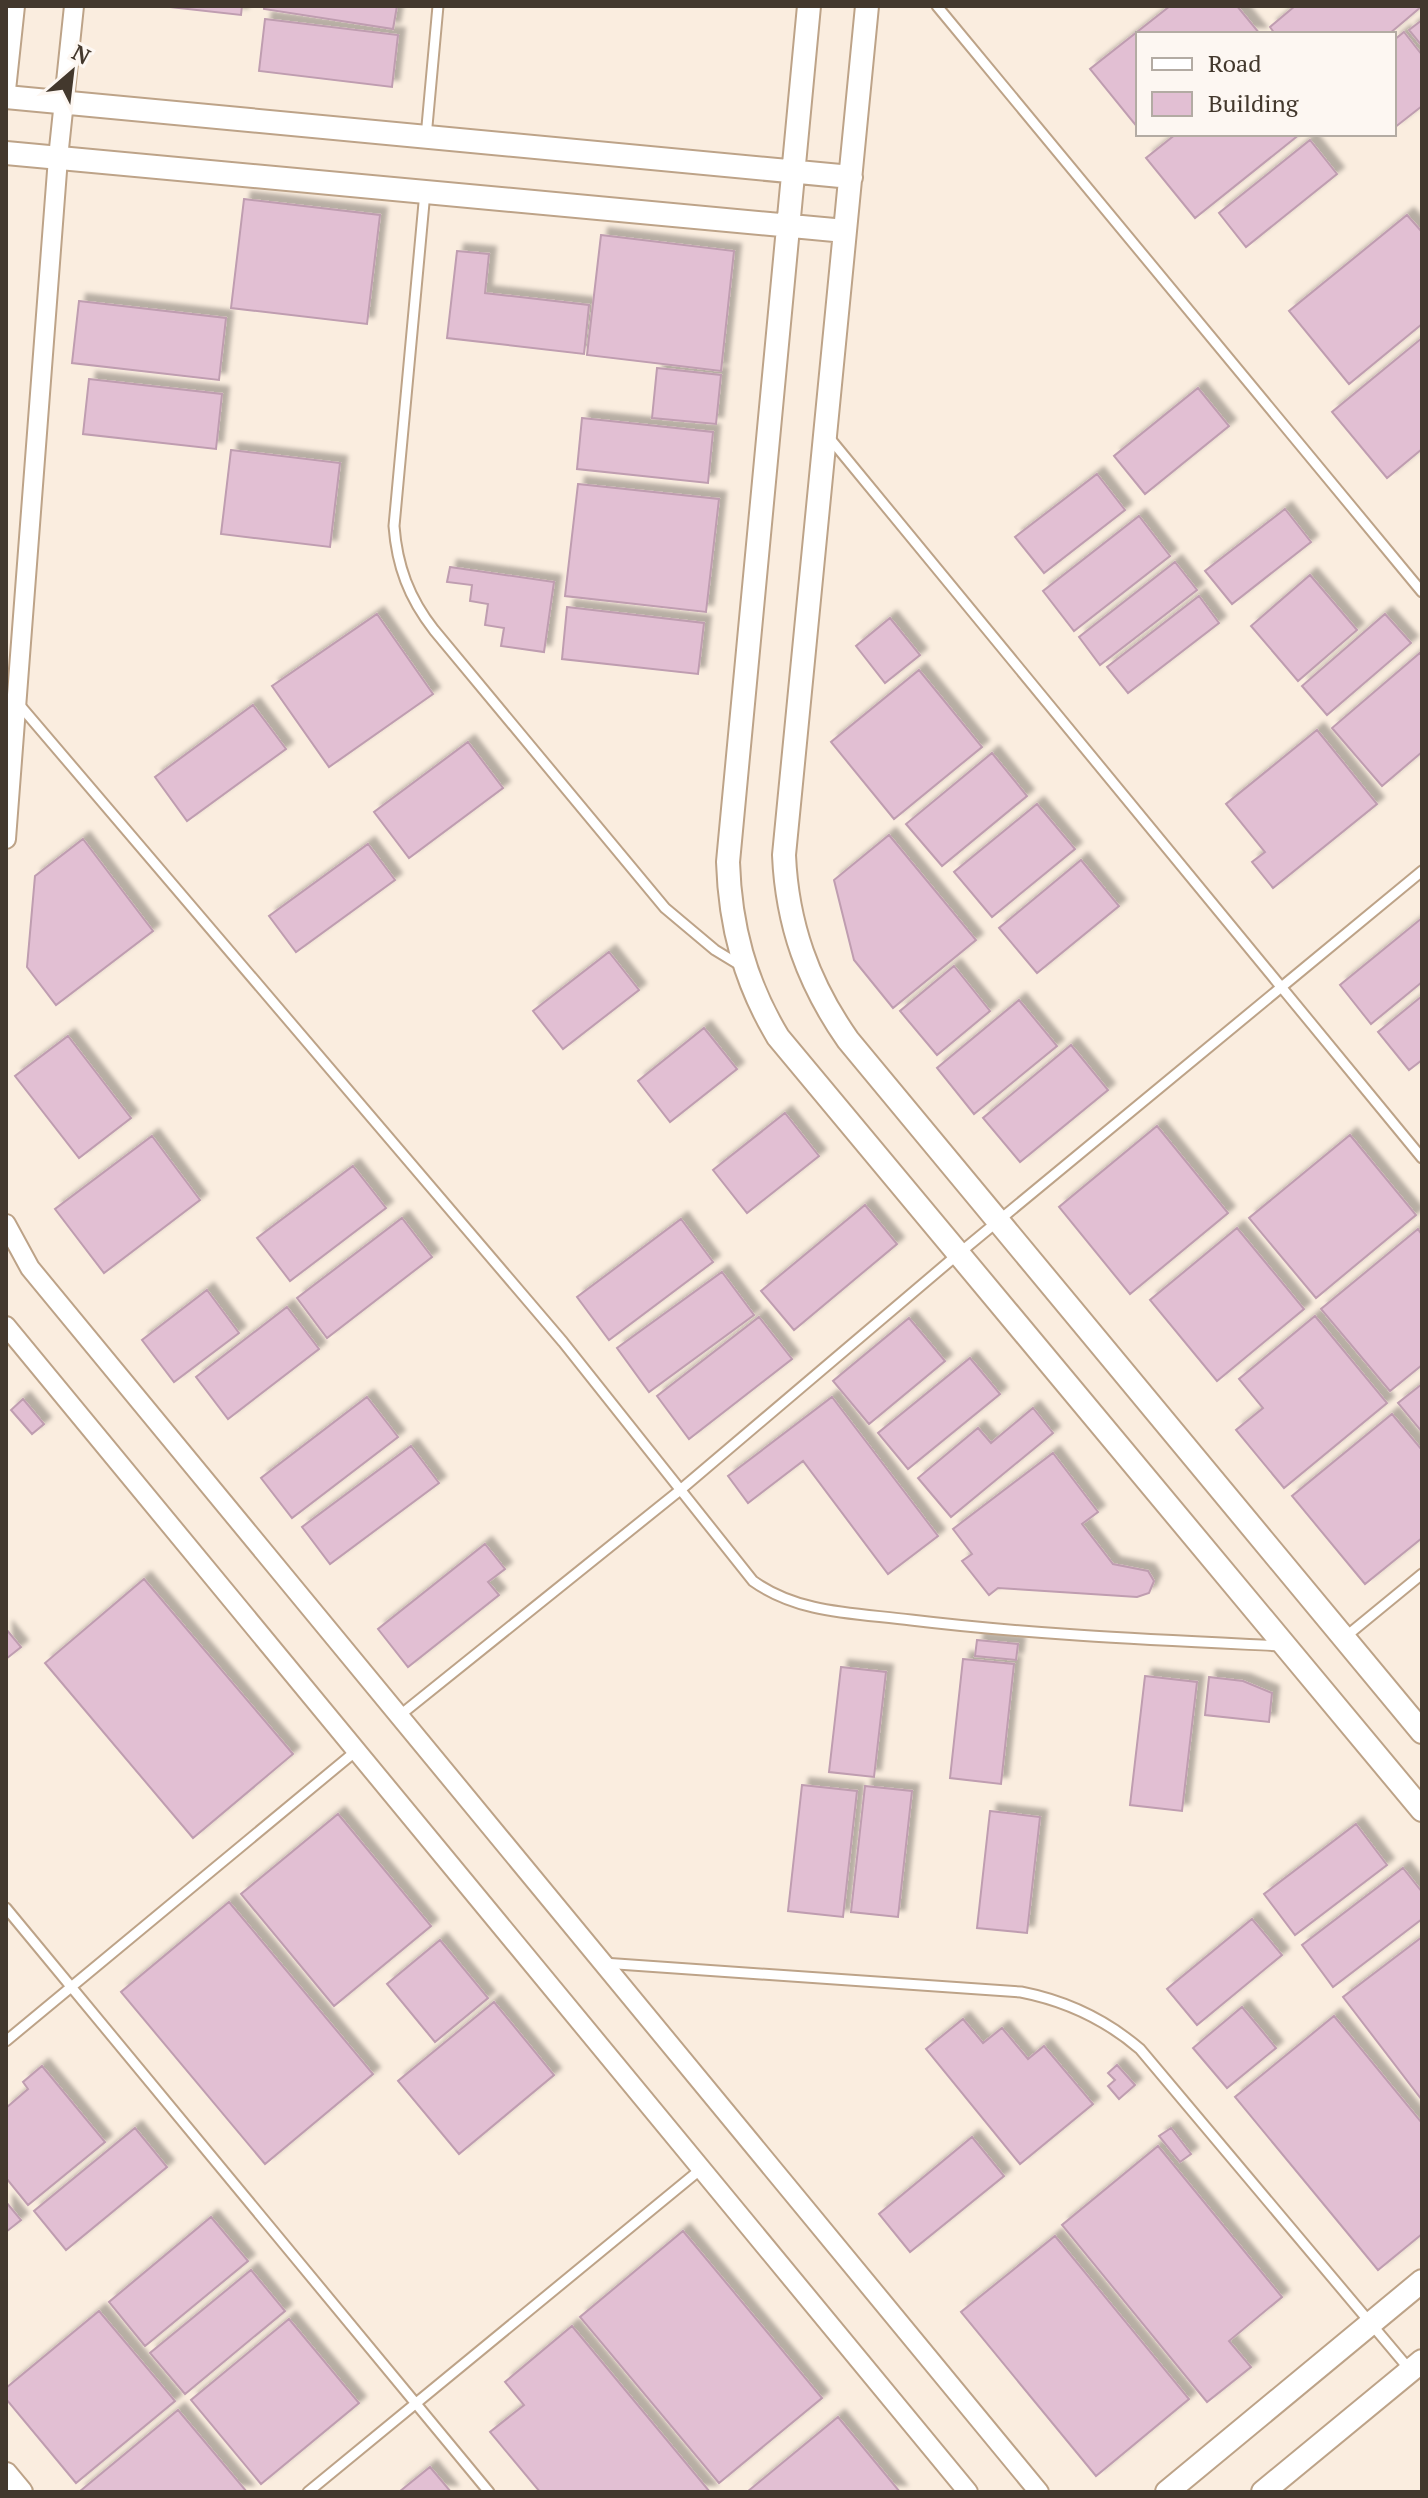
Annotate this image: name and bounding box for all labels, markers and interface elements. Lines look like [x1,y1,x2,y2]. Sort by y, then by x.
north arrow [32,32,112,112]
legend [1136,32,1396,136]
text: N [67,37,96,71]
text: Road [1208,47,1262,79]
text: Building [1208,87,1299,119]

